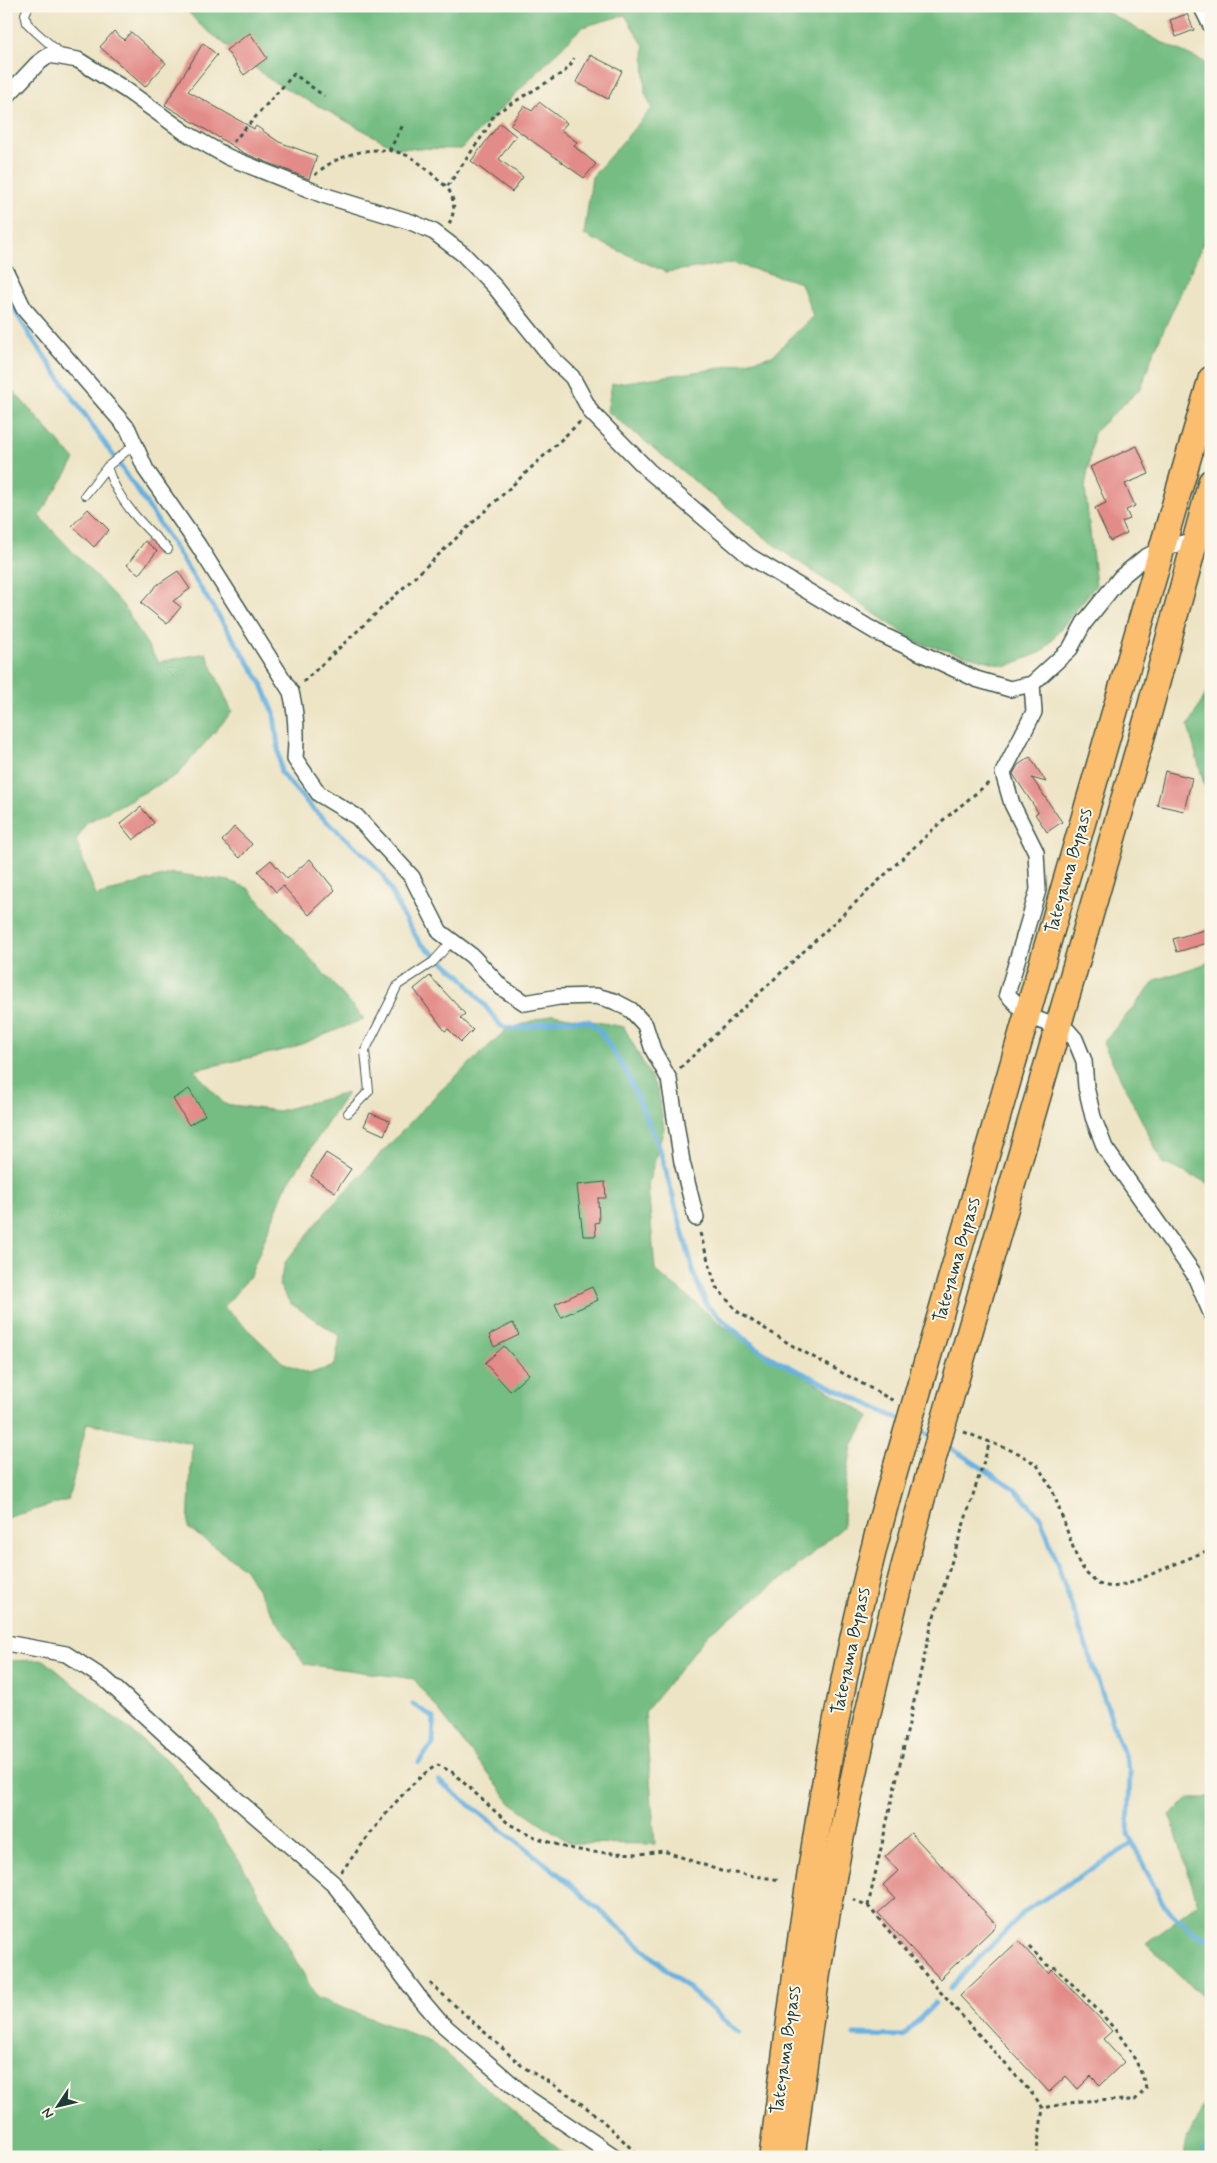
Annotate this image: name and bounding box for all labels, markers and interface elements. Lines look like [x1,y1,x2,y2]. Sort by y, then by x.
street label: Tateyama Bypass [1040,805,1098,937]
street label: Tateyama Bypass [928,1194,986,1326]
street label: Tateyama Bypass [826,1585,876,1717]
street label: Tateyama Bypass [765,1984,807,2116]
north arrow [32,2080,82,2130]
text: N [38,2104,58,2122]

